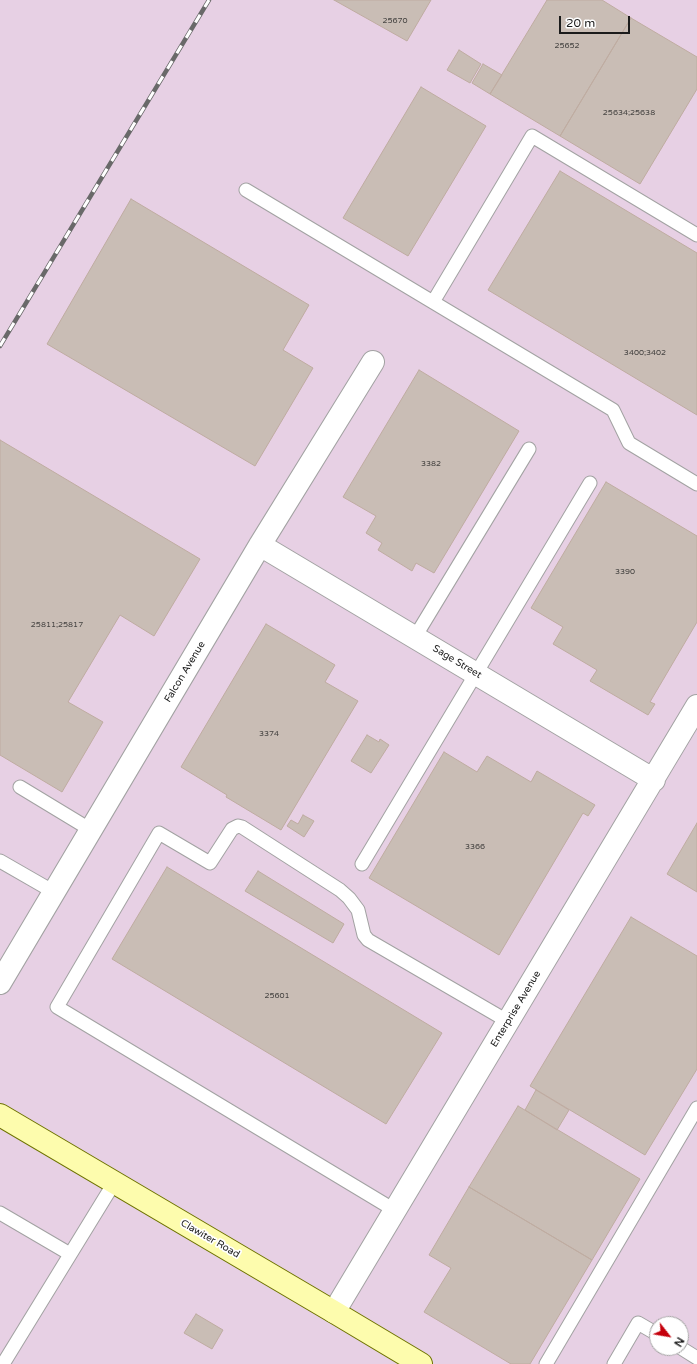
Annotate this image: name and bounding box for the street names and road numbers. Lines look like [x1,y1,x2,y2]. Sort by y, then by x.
street label: Falcon Avenue [162,639,208,705]
street label: Sage Street [430,643,484,681]
street label: Enterprise Avenue [488,969,544,1049]
street label: Clawiter Road [178,1217,242,1261]

